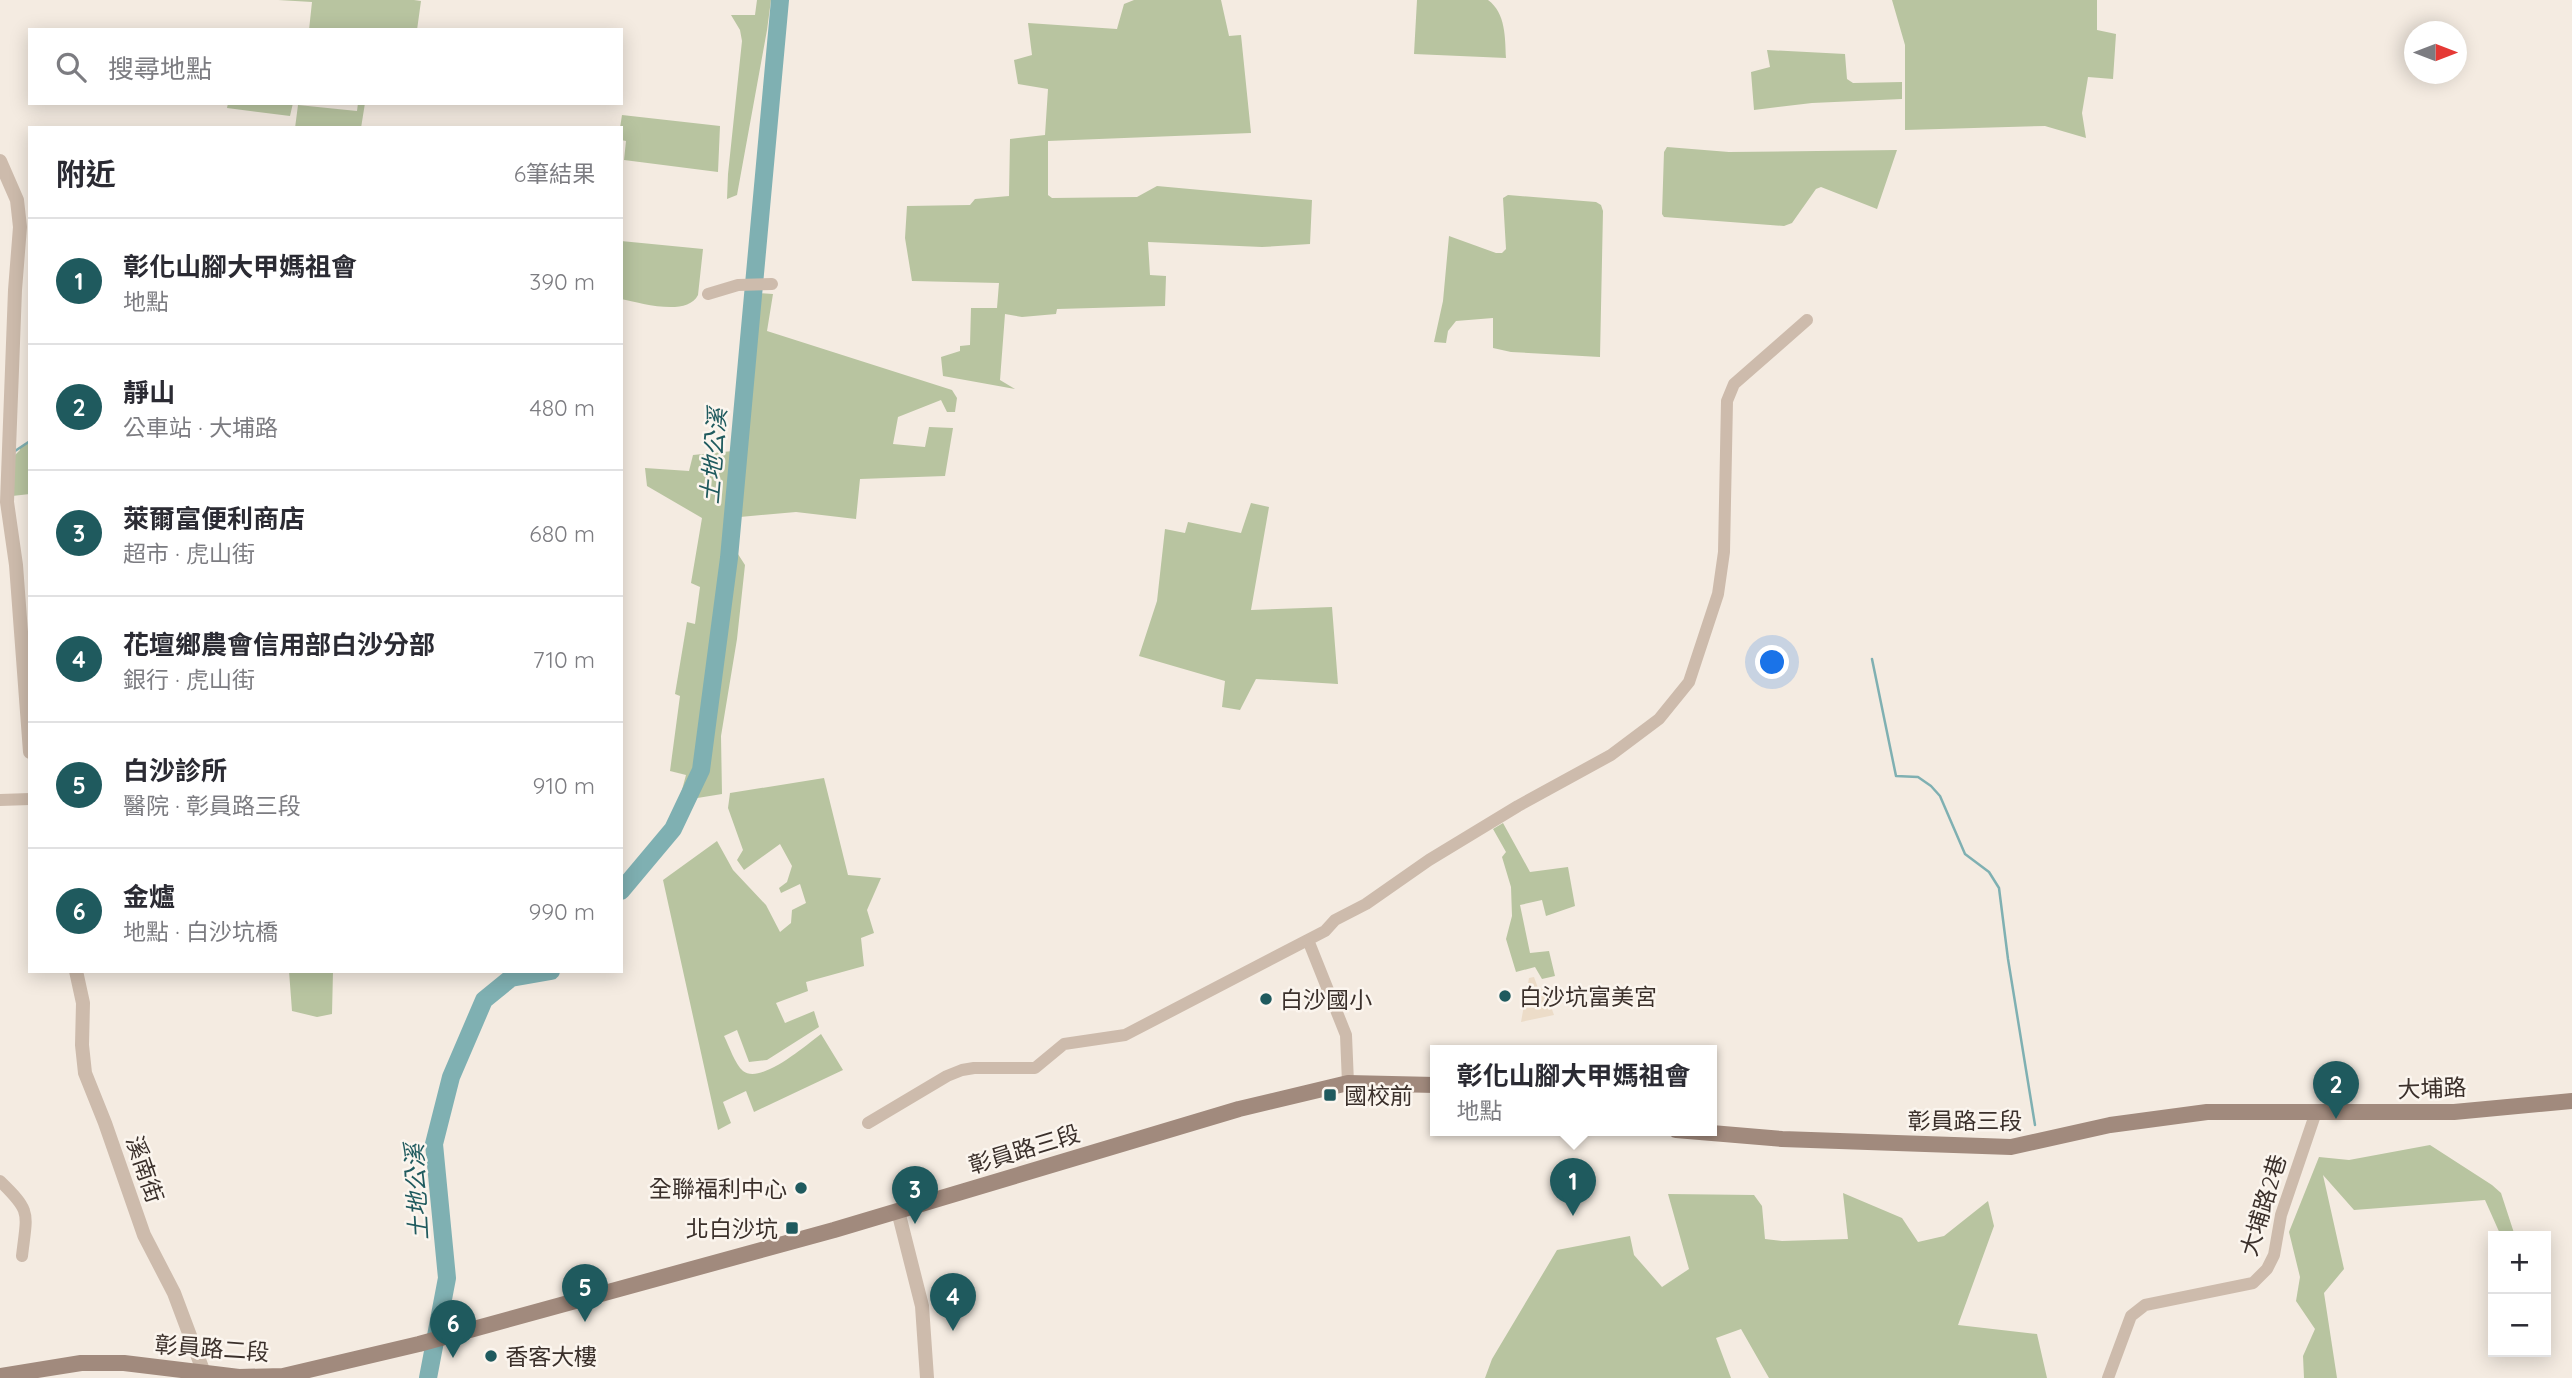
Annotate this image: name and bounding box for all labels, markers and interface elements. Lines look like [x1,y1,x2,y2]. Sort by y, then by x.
north arrow [2404,21,2467,84]
search box [28,28,623,105]
icon: search [52,48,90,86]
text: 搜尋地點 [108,52,212,85]
text: 附近 [56,155,116,193]
text: 6筆結果 [514,159,595,188]
text: 彰化山腳大甲媽祖會 [123,250,357,283]
text: 1 [75,267,83,296]
text: 390 m [529,267,595,296]
text: 地點 [123,287,169,316]
text: 靜山 [123,376,175,409]
text: 2 [72,393,86,422]
text: 480 m [530,393,595,422]
water label: 土地公溪 [694,404,732,505]
text: 公車站 · 大埔路 [123,413,278,442]
text: 萊爾富便利商店 [123,502,305,535]
text: 3 [73,519,85,548]
text: 680 m [529,519,595,548]
text: 超市 · 虎山街 [123,539,255,568]
text: 花壇鄉農會信用部白沙分部 [123,628,435,661]
text: 4 [72,645,86,674]
text: 710 m [533,645,595,674]
your location [1755,645,1789,679]
text: 銀行 · 虎山街 [123,665,255,694]
text: 白沙診所 [123,754,227,787]
text: 5 [72,771,86,800]
text: 910 m [533,771,595,800]
text: 醫院 · 彰員路三段 [123,791,301,820]
text: 金爐 [123,880,175,913]
text: 6 [73,897,85,926]
text: 990 m [528,897,595,926]
text: 地點 · 白沙坑橋 [123,917,278,946]
place label: 白沙坑富美宮 [1519,982,1657,1011]
place label: 白沙國小 [1280,985,1372,1014]
marker: 白沙坑富美宮 [1497,988,1513,1004]
marker: 白沙國小 [1258,991,1274,1007]
popup [1430,1045,1717,1136]
text: 彰化山腳大甲媽祖會 [1456,1059,1691,1092]
pin: 2 [2313,1061,2359,1119]
street label: 大埔路 [2397,1072,2467,1104]
place label: 國校前 [1344,1081,1413,1110]
marker: 國校前 [1322,1087,1338,1103]
text: 地點 [1456,1096,1502,1125]
street label: 彰員路三段 [1908,1106,2023,1135]
street label: 彰員路三段 [965,1118,1083,1180]
street label: 溪南街 [120,1132,170,1206]
water label: 土地公溪 [398,1140,433,1241]
street label: 大埔路2巷 [2234,1151,2292,1259]
pin: 1 [1550,1158,1596,1216]
pin: 3 [892,1166,938,1224]
place label: 全聯福利中心 [649,1174,787,1203]
marker: 全聯福利中心 [793,1180,809,1196]
place label: 北白沙坑 [686,1214,778,1243]
marker: 北白沙坑 [784,1220,800,1236]
map controls [2488,1231,2551,1357]
button: + [2488,1231,2551,1294]
pin: 5 [562,1264,608,1322]
pin: 4 [930,1273,976,1331]
button: − [2488,1294,2551,1357]
pin: 6 [430,1300,476,1358]
street label: 彰員路二段 [154,1330,270,1366]
place label: 香客大樓 [505,1342,597,1371]
marker: 香客大樓 [483,1348,499,1364]

